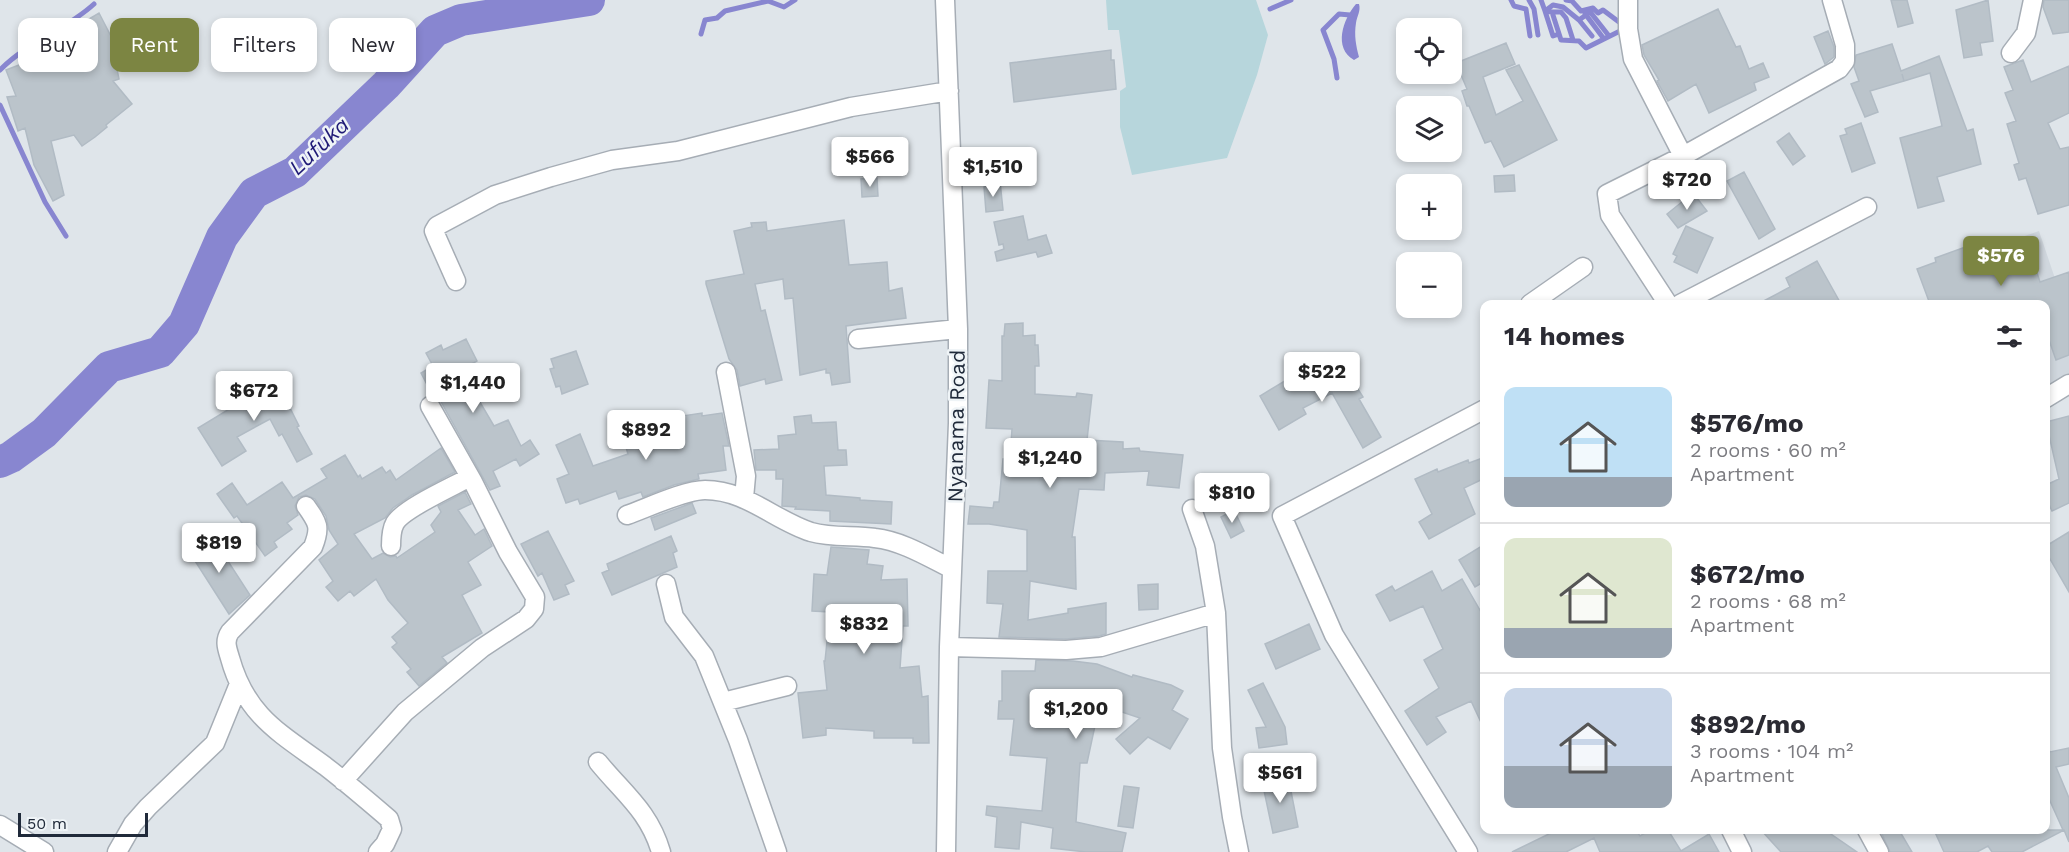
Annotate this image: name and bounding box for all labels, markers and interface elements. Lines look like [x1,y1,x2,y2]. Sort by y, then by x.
chip: Buy [18,18,98,72]
chip: Rent [110,18,199,72]
chip: Filters [211,18,317,72]
chip: New [329,18,416,72]
map controls [1396,18,1462,318]
button: locate [1396,18,1462,84]
button: layers [1396,96,1462,162]
water label: Lufuka [284,112,354,180]
pin: $566 [834,137,906,188]
text: $566 [845,144,895,168]
pin: $1,510 [944,147,1042,198]
text: $1,510 [963,154,1023,178]
pin: $720 [1651,160,1723,211]
text: $720 [1662,167,1712,191]
button: + [1396,174,1462,240]
pin: $576 [1965,236,2037,287]
text: $576 [1977,243,2025,267]
button: − [1396,252,1462,318]
icon: filters [1993,320,2026,353]
text: 14 homes [1504,321,1625,351]
street label: Nyanama Road [942,349,970,503]
pin: $522 [1286,352,1358,403]
text: $522 [1298,359,1346,383]
pin: $1,440 [424,363,522,414]
text: $1,440 [440,370,506,394]
pin: $672 [218,371,290,422]
text: $672 [230,378,278,402]
text: $576/mo [1690,408,1804,438]
pin: $892 [610,410,682,461]
icon: home [1552,411,1624,483]
text: $892 [621,417,671,441]
pin: $1,240 [1001,438,1099,489]
text: 2 rooms · 60 m² [1690,438,1846,462]
text: $1,240 [1018,445,1082,469]
text: Apartment [1690,462,1794,486]
pin: $810 [1196,473,1268,524]
text: $810 [1209,480,1255,504]
pin: $819 [183,523,255,574]
text: $819 [196,530,242,554]
text: $672/mo [1690,559,1805,589]
icon: home [1552,562,1624,634]
text: 2 rooms · 68 m² [1690,589,1846,613]
pin: $832 [828,604,900,655]
text: $832 [840,611,888,635]
text: Apartment [1690,613,1794,637]
pin: $1,200 [1027,689,1125,740]
text: $1,200 [1044,696,1108,720]
text: $892/mo [1690,709,1806,739]
icon: home [1552,712,1624,784]
text: 3 rooms · 104 m² [1690,739,1853,763]
pin: $561 [1244,753,1316,804]
text: $561 [1257,760,1303,784]
text: Apartment [1690,763,1794,787]
scale bar [18,810,148,838]
text: 50 m [27,814,67,833]

